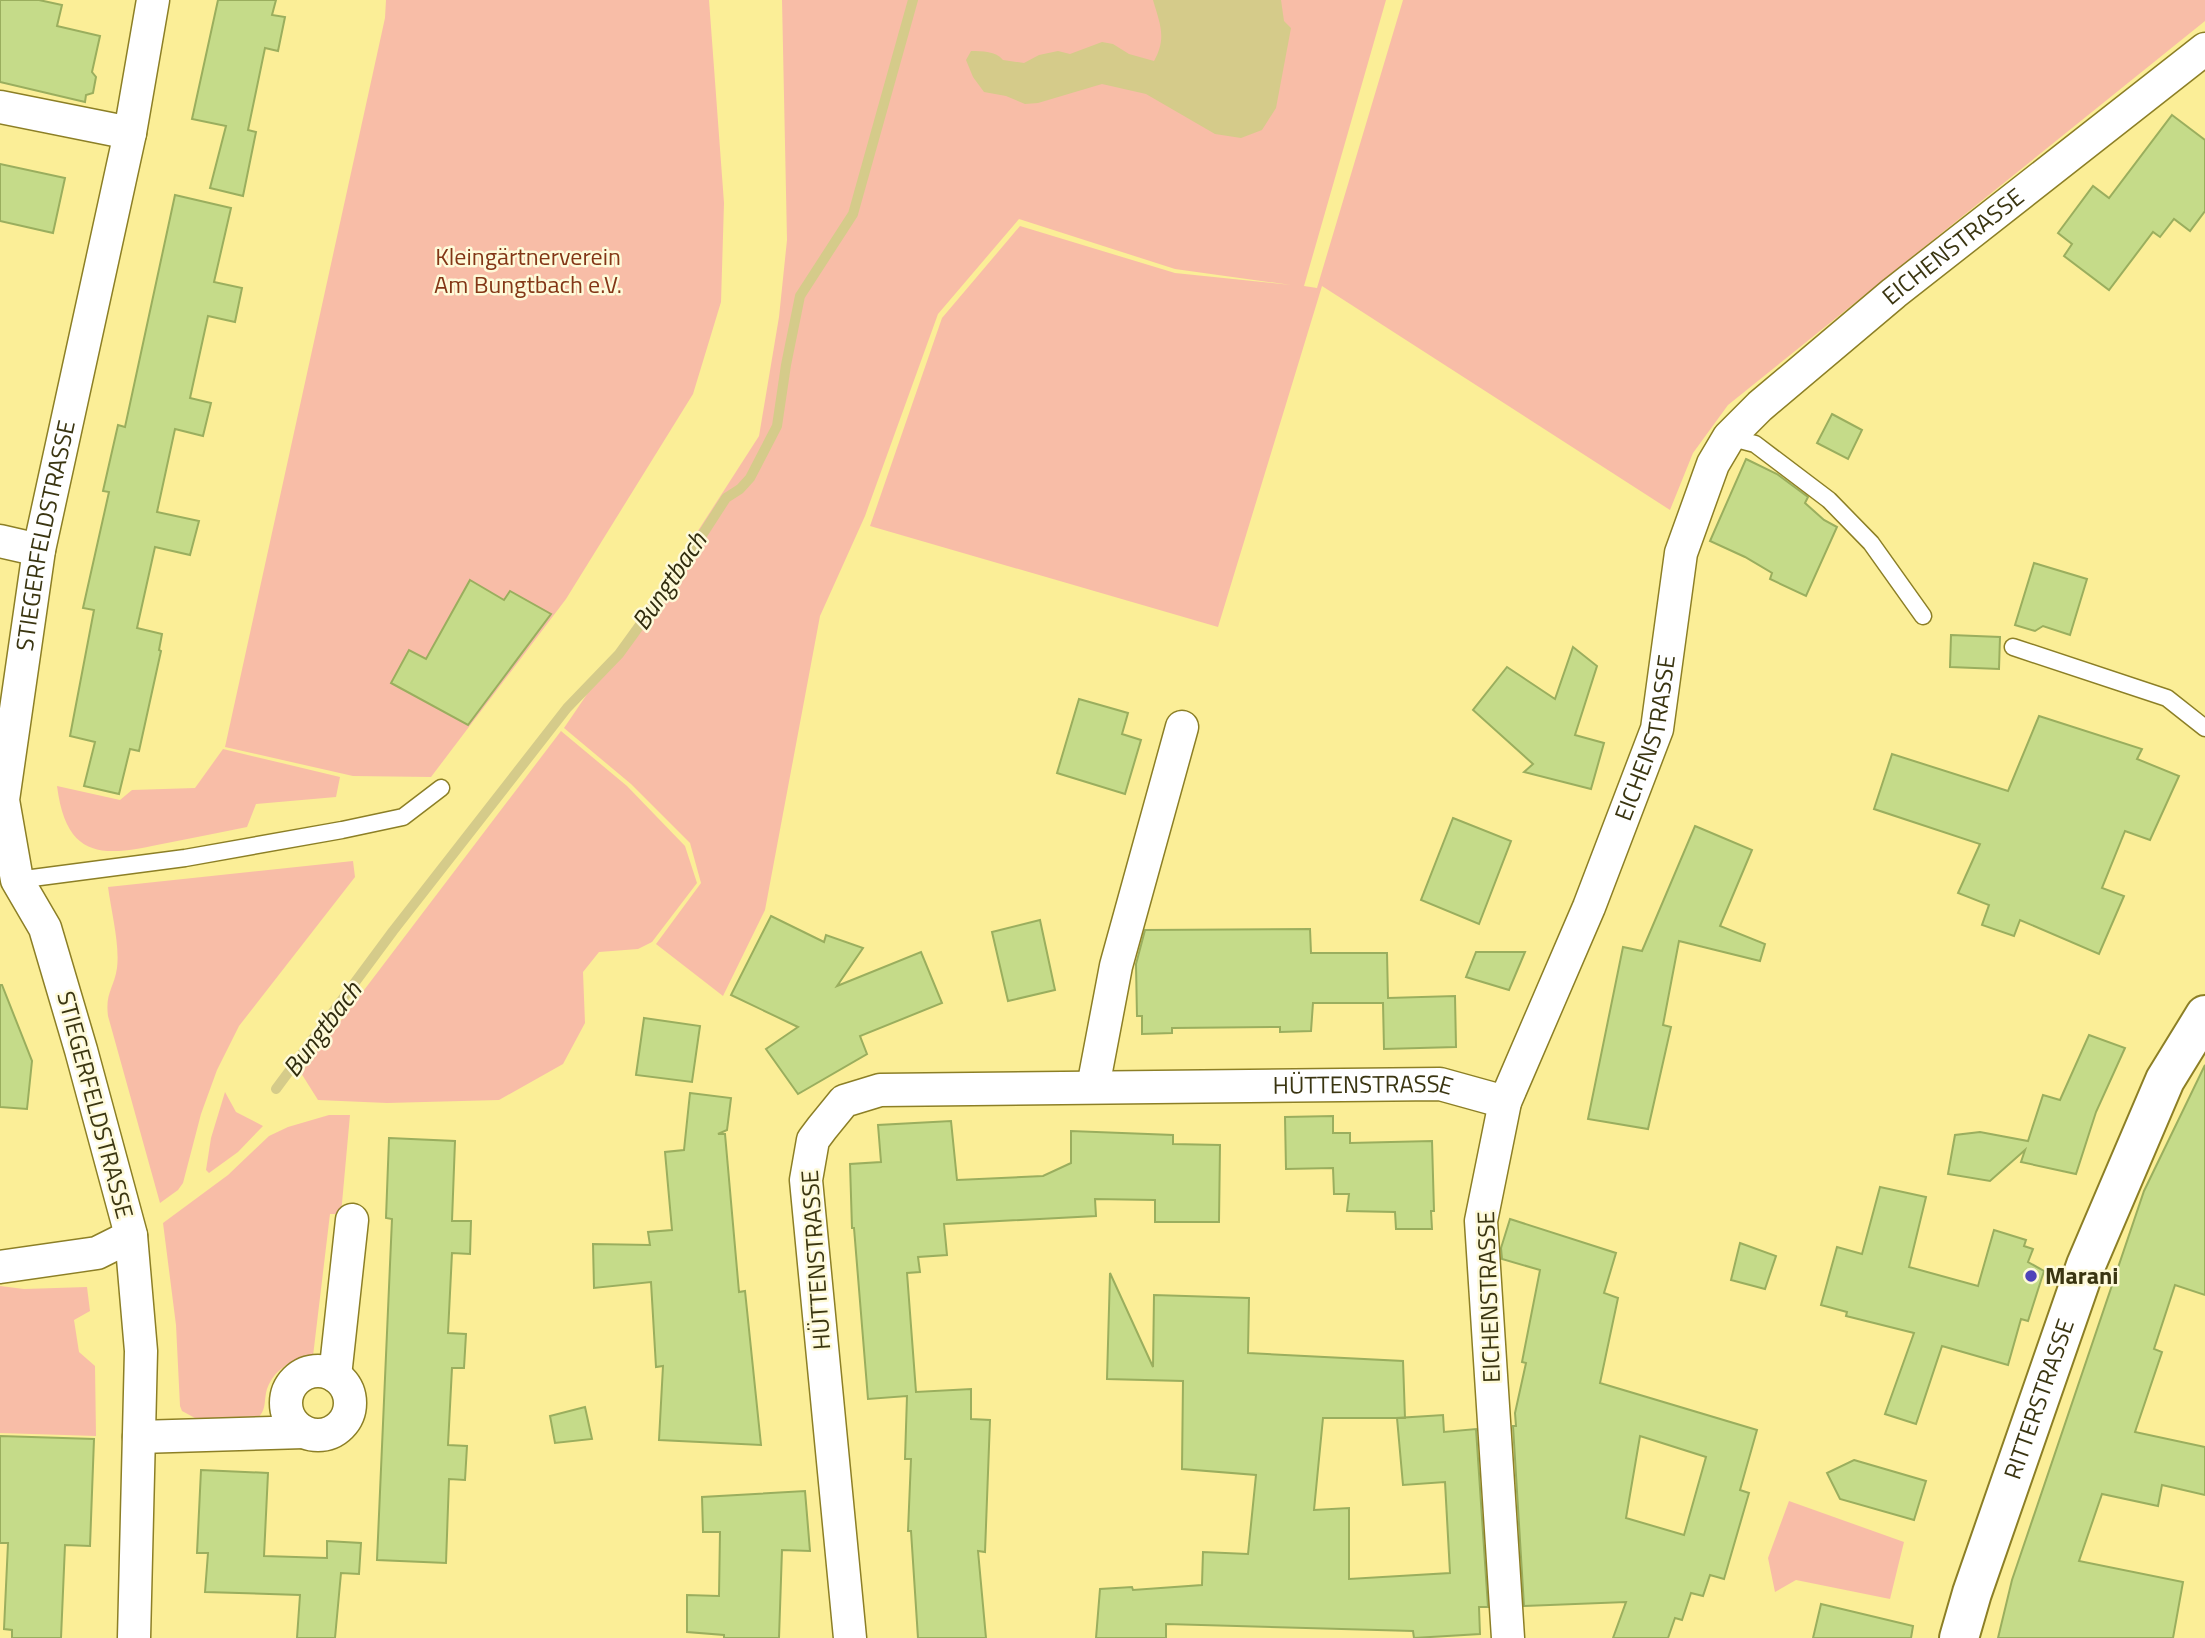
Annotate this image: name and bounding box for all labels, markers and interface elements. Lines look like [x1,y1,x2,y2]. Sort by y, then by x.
street label: EICHENSTRASSE [1874,179,2031,313]
park label: Kleingärtnerverein Am Bungtbach e.V. [434,238,622,302]
street label: STIEGERFELDSTRASSE [6,417,84,653]
water label: Bungtbach [621,523,716,638]
street label: EICHENSTRASSE [1605,652,1684,826]
water label: Bungtbach [273,972,371,1085]
street label: STIEGERFELDSTRASSE [48,987,144,1222]
street label: HÜTTENSTRASSE [1273,1065,1457,1104]
street label: HÜTTENSTRASSE [791,1169,839,1351]
street label: EICHENSTRASSE [1467,1211,1509,1383]
place label: Marani [2045,1257,2119,1293]
marker: Marani [2023,1268,2039,1284]
street label: RITTERSTRASSE [1994,1314,2083,1484]

